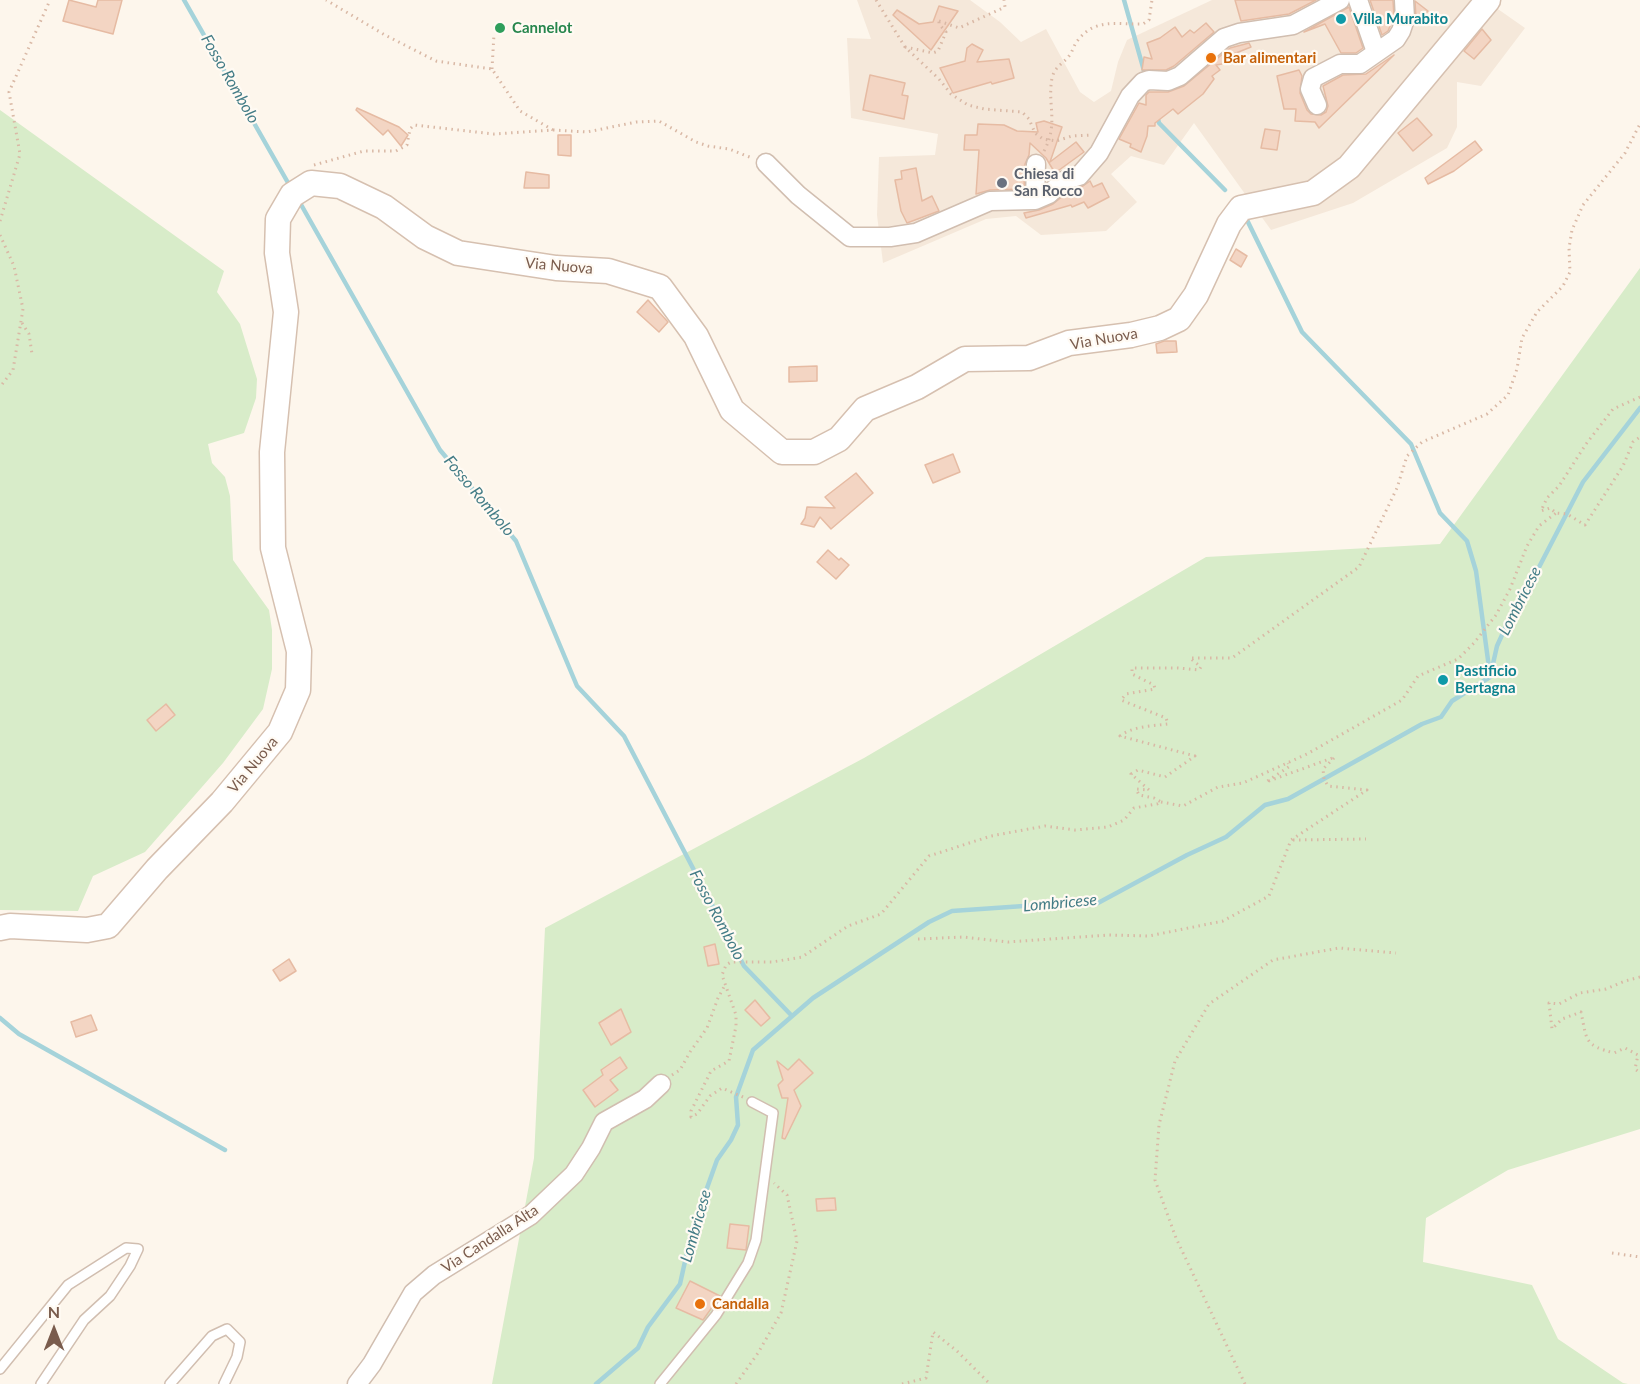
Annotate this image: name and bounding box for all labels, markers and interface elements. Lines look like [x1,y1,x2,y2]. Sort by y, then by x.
place label: Villa Murabito [1353,10,1448,28]
marker: Villa Murabito [1334,12,1348,26]
place label: Cannelot [512,19,572,37]
marker: Cannelot [493,21,507,35]
water label: Fosso Rombolo [197,31,263,127]
place label: Bar alimentari [1223,49,1316,67]
marker: Bar alimentari [1204,51,1218,65]
place label: Chiesa di San Rocco [1014,165,1082,200]
marker: Chiesa di San Rocco [995,176,1009,190]
street label: Via Nuova [524,254,594,278]
street label: Via Nuova [1069,324,1139,354]
water label: Fosso Rombolo [440,452,518,540]
water label: Lombricese [1495,564,1545,638]
place label: Pastificio Bertagna [1455,662,1517,697]
marker: Pastificio Bertagna [1436,673,1450,687]
street label: Via Nuova [224,733,282,797]
water label: Fosso Rombolo [685,867,749,963]
water label: Lombricese [1022,890,1098,916]
water label: Lombricese [677,1188,715,1264]
street label: Via Candalla Alta [438,1201,542,1277]
place label: Candalla [712,1295,769,1313]
marker: Candalla [693,1297,707,1311]
north arrow [24,1300,84,1360]
text: N [48,1302,60,1321]

